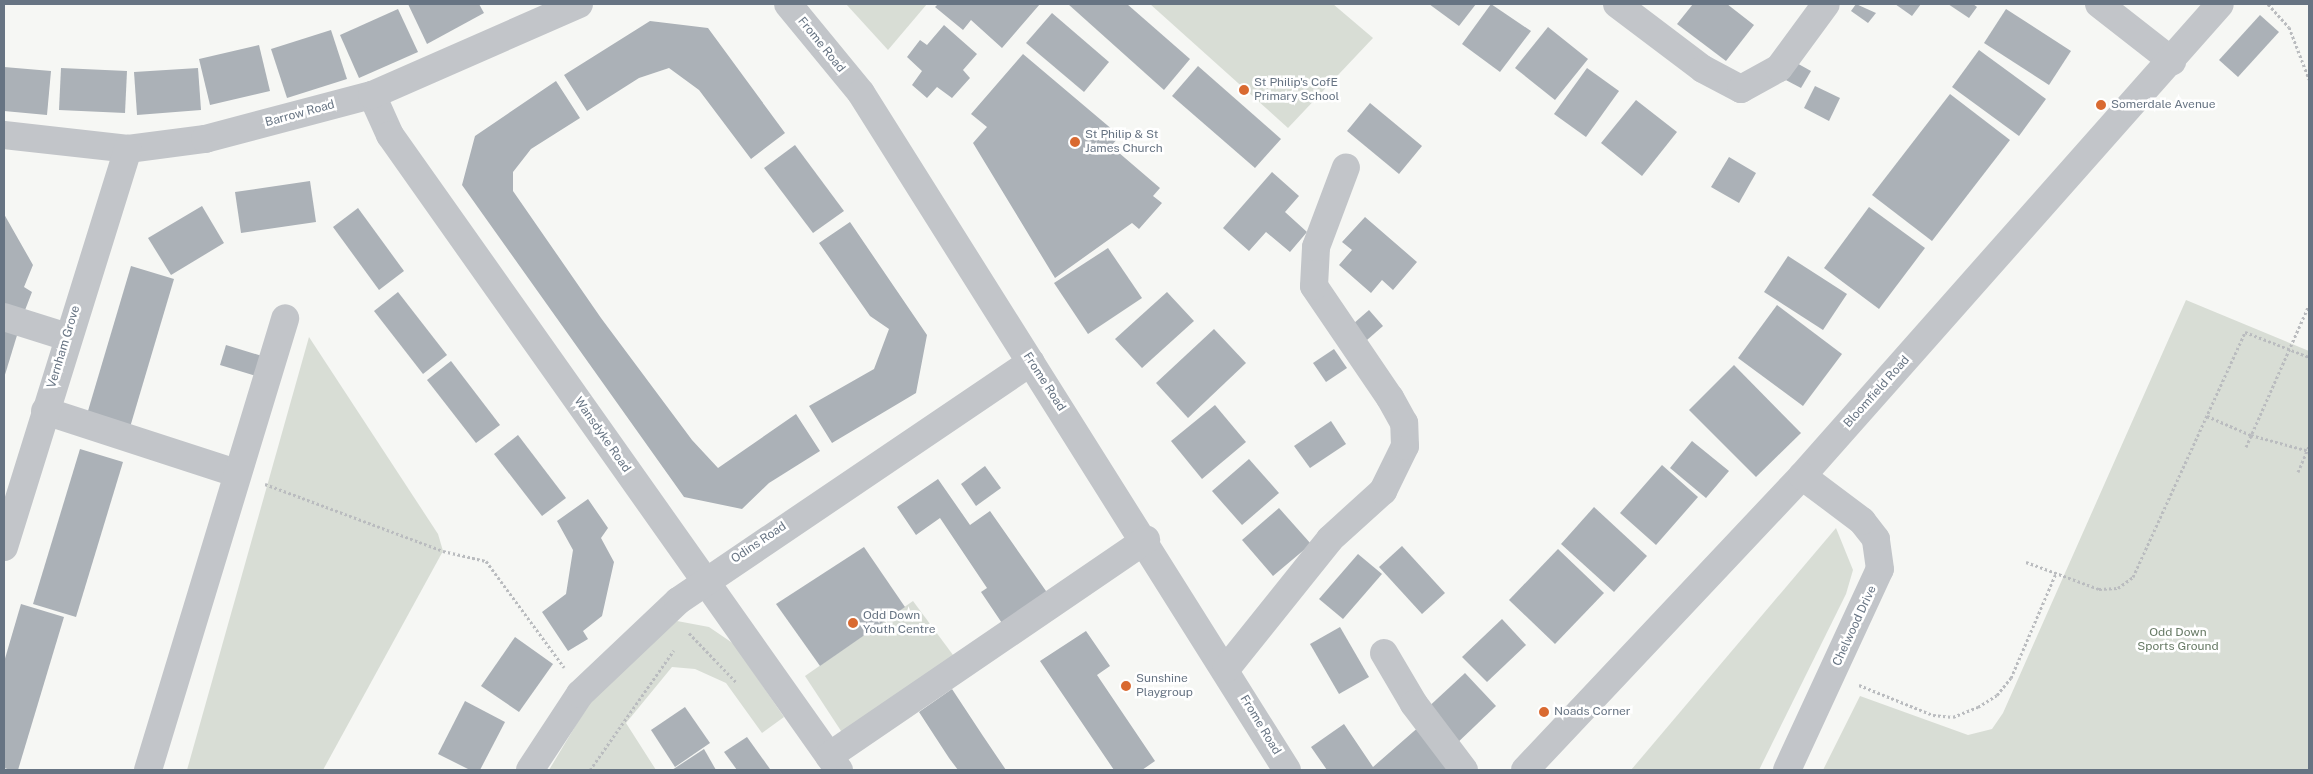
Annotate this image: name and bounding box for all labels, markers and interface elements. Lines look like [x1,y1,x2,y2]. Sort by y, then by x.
street label: Frome Road [794,14,848,76]
place label: St Philip's CofE Primary School [1254,76,1339,104]
marker: St Philip's CofE Primary School [1238,84,1250,96]
street label: Barrow Road [264,98,336,130]
place label: Somerdale Avenue [2111,98,2216,112]
marker: Somerdale Avenue [2095,99,2107,111]
place label: St Philip & St James Church [1085,128,1163,156]
marker: St Philip & St James Church [1069,136,1081,148]
street label: Vernham Grove [45,304,83,390]
street label: Frome Road [1020,350,1068,414]
street label: Bloomfield Road [1841,353,1913,431]
street label: Wansdyke Road [571,395,633,475]
street label: Odins Road [729,519,789,567]
street label: Chelwood Drive [1830,584,1880,668]
place label: Odd Down Youth Centre [863,609,936,637]
marker: Odd Down Youth Centre [847,617,859,629]
park label: Odd Down Sports Ground [2137,626,2219,654]
place label: Sunshine Playgroup [1136,672,1193,700]
marker: Sunshine Playgroup [1120,680,1132,692]
street label: Frome Road [1237,693,1283,757]
place label: Noads Corner [1554,705,1631,719]
marker: Noads Corner [1538,706,1550,718]

